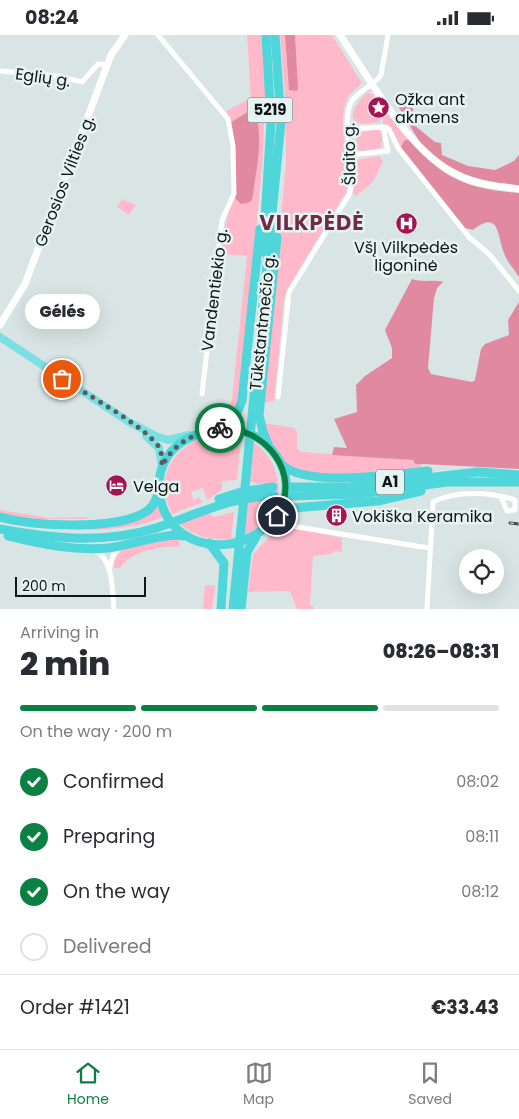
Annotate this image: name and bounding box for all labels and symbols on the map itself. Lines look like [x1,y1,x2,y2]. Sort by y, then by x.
street label: Eglių g. [14,62,72,93]
place label: Ožka ant akmens [395,88,465,129]
place icon: Ožka ant akmens [367,96,391,120]
road number: 5219 [248,97,292,123]
street label: Gerosios Vilties g. [29,112,100,250]
street label: Šlaito g. [337,122,362,185]
district label: VILKPĖDĖ [259,208,365,237]
hospital icon: VšĮ Vilkpėdės ligoninė [394,211,418,235]
street label: Vandentiekio g. [196,227,233,353]
place label: VšĮ Vilkpėdės ligoninė [354,236,458,277]
street label: Tūkstantmečio g. [244,253,281,391]
callout: Gélés [24,294,100,329]
pin [41,358,83,400]
courier [195,403,245,453]
road number: A1 [376,469,404,495]
hotel icon: Velga [105,474,129,498]
place label: Velga [133,475,179,498]
pin [256,495,298,537]
building icon: Vokiška Keramika [324,504,348,528]
place label: Vokiška Keramika [352,505,493,528]
scale bar [15,574,146,597]

